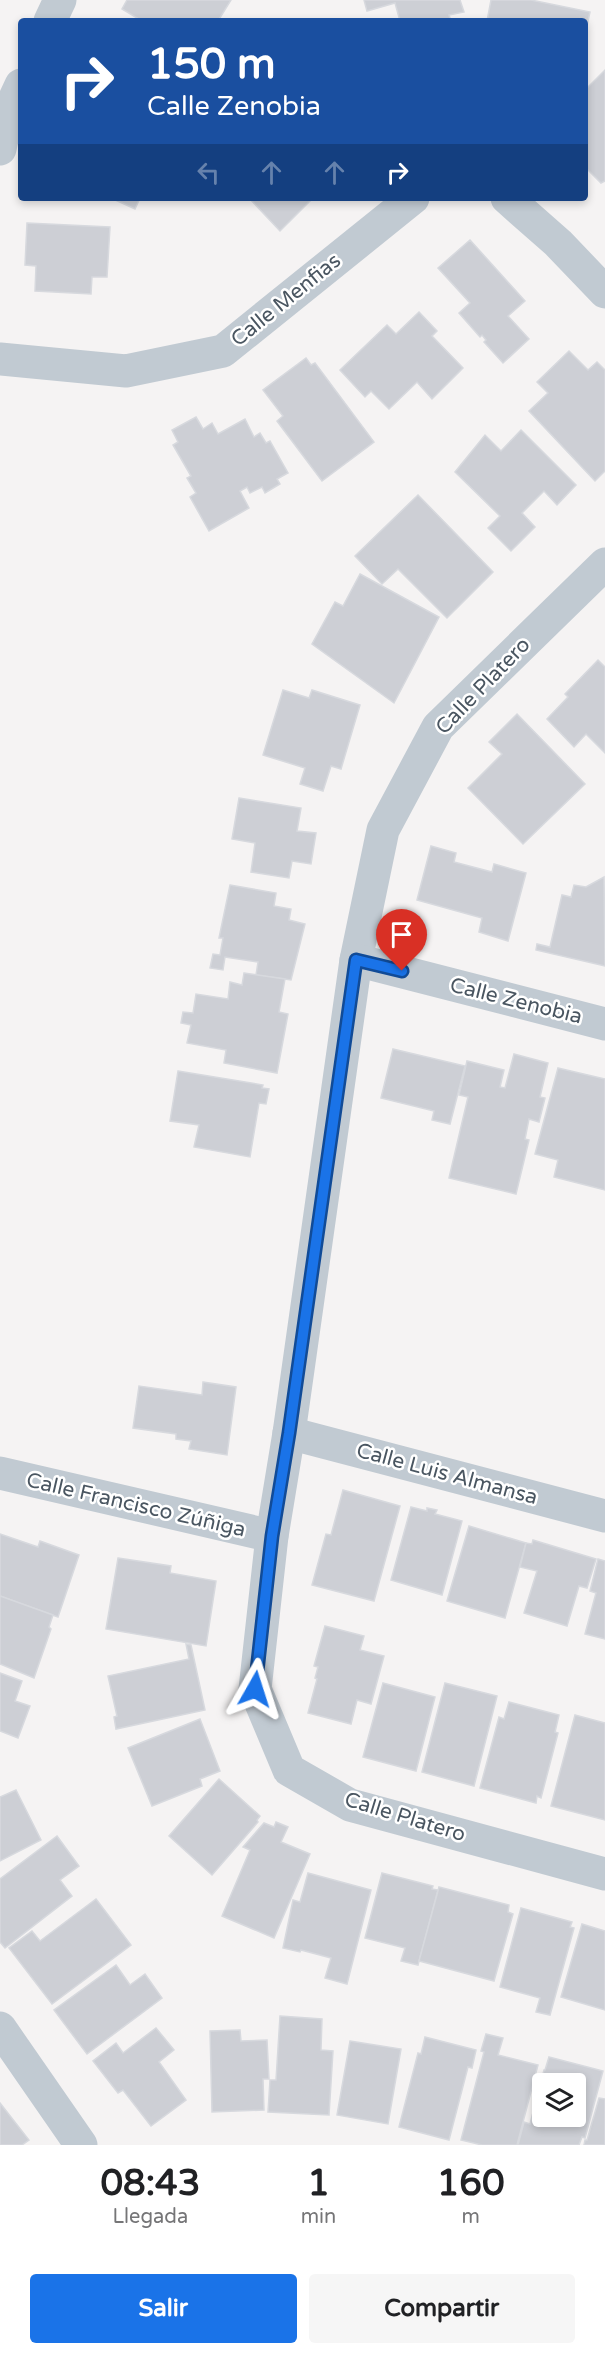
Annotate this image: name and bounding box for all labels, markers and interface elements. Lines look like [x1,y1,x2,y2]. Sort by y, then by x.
text: 150 m [147,39,276,90]
icon: right [48,42,126,120]
text: Calle Zenobia [147,90,321,123]
icon: left [192,156,225,189]
icon: ahead [255,156,288,189]
icon: ahead [318,156,351,189]
icon: right [381,156,414,189]
street label: Calle Menfias [226,248,346,352]
street label: Calle Platero [431,632,535,740]
pin [376,909,427,971]
icon: arrive [385,918,418,951]
street label: Calle Zenobia [447,973,585,1029]
street label: Calle Luis Almansa [354,1438,540,1510]
street label: Calle Francisco Zúñiga [24,1468,248,1542]
position arrow [223,1657,287,1721]
street label: Calle Platero [341,1787,469,1847]
map controls [532,2073,586,2127]
button: layers [532,2073,586,2127]
text: 08:43 [100,2162,200,2205]
text: 1 [307,2162,330,2205]
text: 160 [437,2162,505,2205]
text: Llegada [113,2205,188,2229]
text: min [301,2205,336,2229]
text: m [461,2205,480,2229]
button: Salir [30,2274,297,2343]
button: Compartir [309,2274,575,2343]

